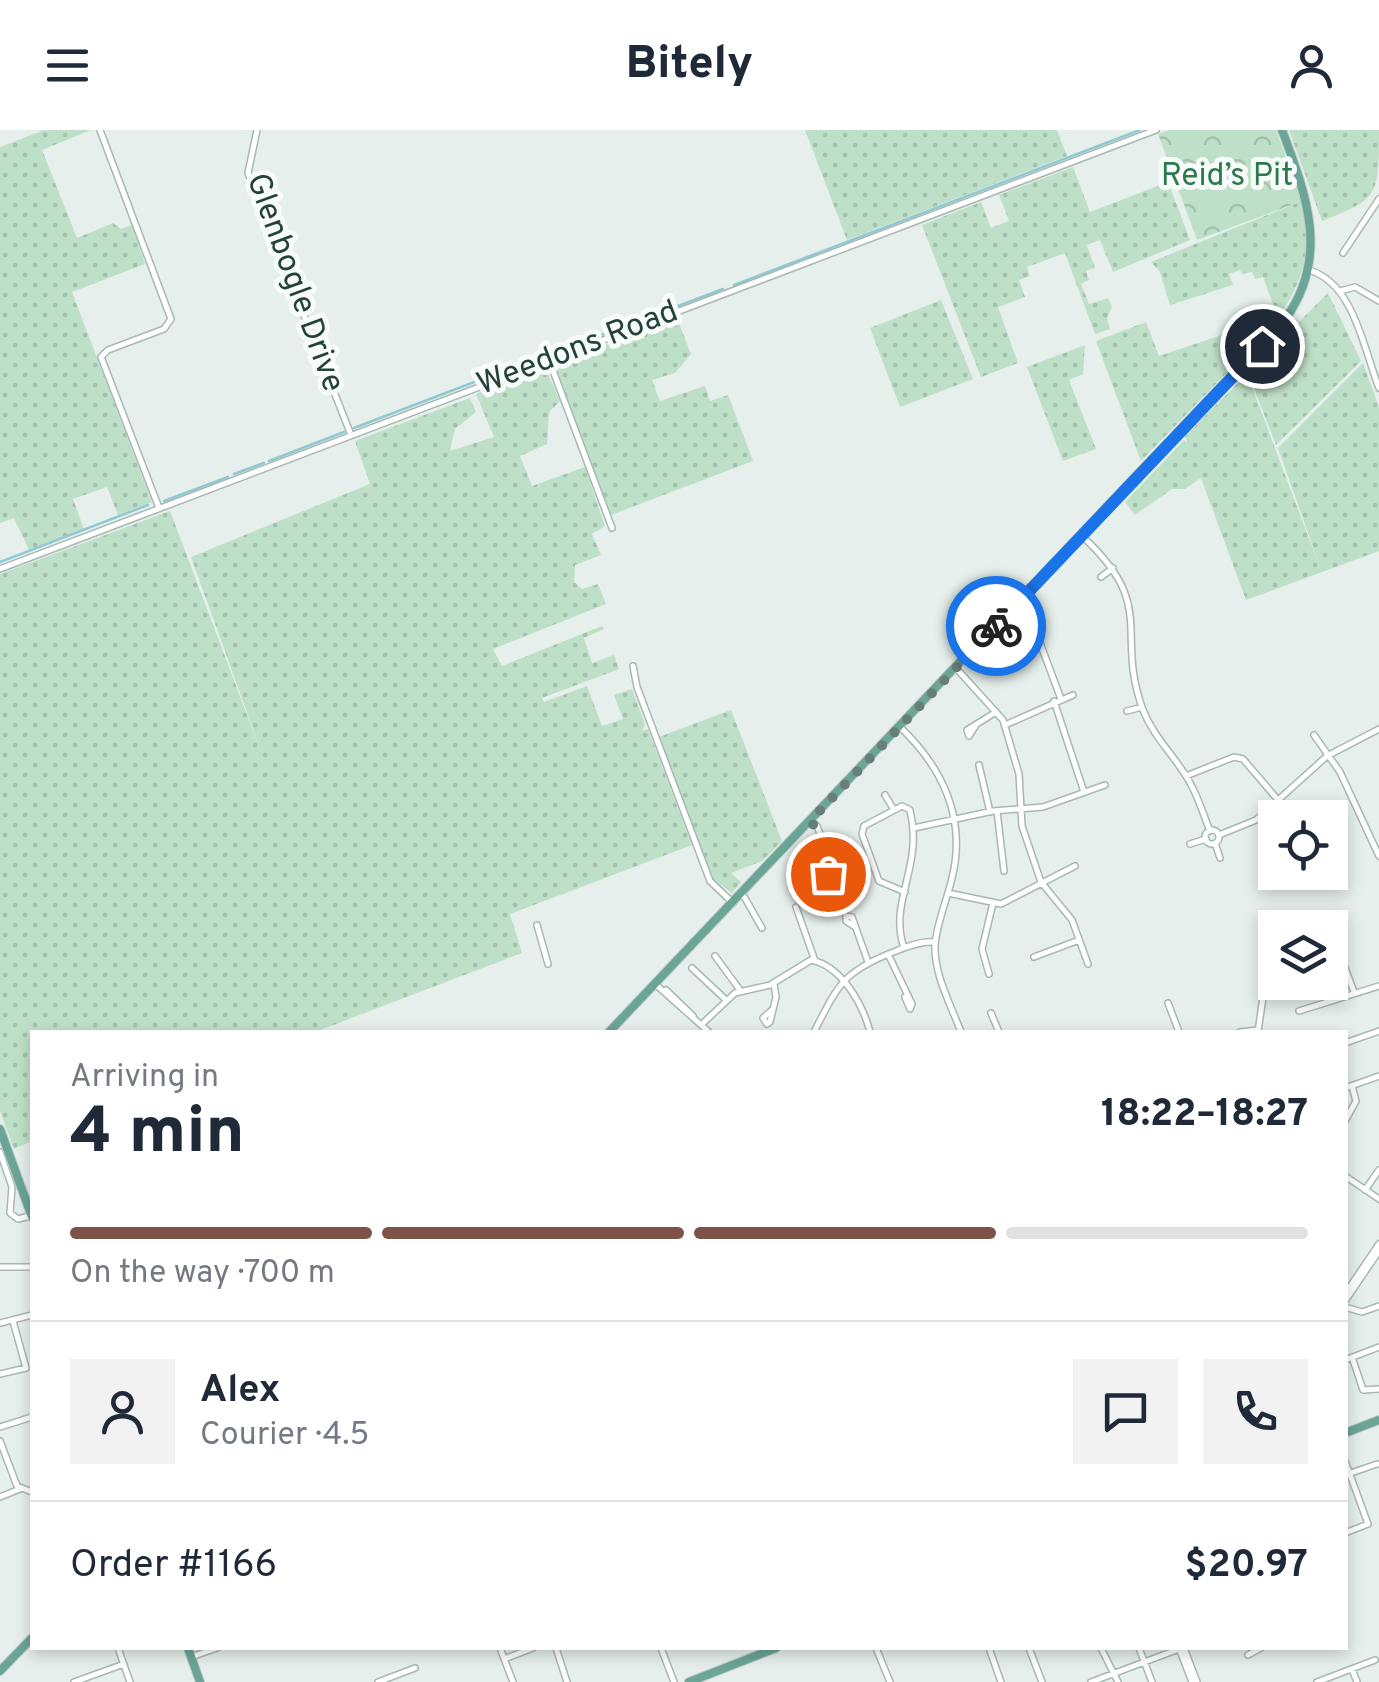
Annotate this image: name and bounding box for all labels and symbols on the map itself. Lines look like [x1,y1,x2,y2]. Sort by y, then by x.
park label: Reid’s Pit [1161,157,1293,197]
street label: Glenbogle Drive [236,168,352,398]
street label: Weedons Road [472,292,684,406]
pin [1220,304,1305,389]
courier [946,576,1046,676]
pin [786,832,871,917]

